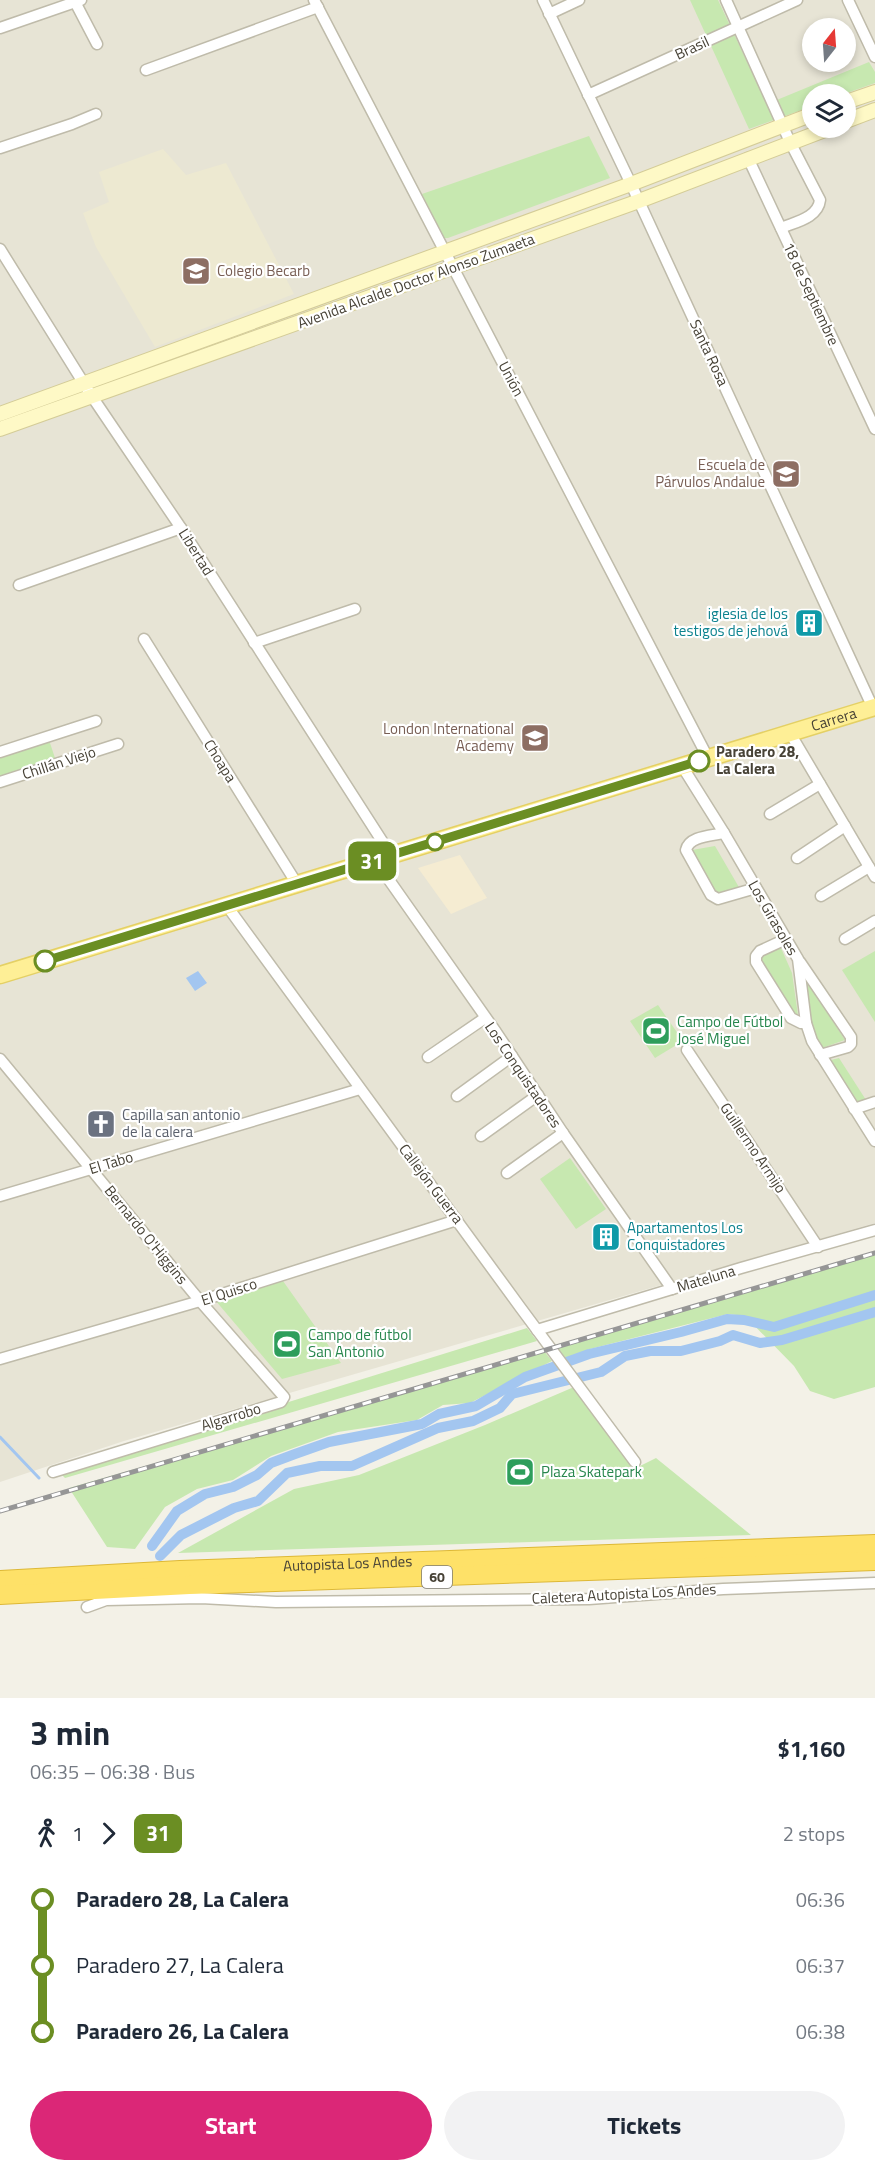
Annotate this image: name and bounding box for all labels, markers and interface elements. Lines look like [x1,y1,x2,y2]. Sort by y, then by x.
north arrow [802,18,856,72]
map controls [802,18,856,138]
street label: Brasil [671,30,713,66]
button: layers [802,84,856,138]
street label: Avenida Alcalde Doctor Alonso Zumaeta [294,227,538,334]
street label: 18 de Septiembre [777,238,845,349]
school or university icon: Colegio Becarb [180,255,212,287]
place label: Colegio Becarb [217,259,310,282]
street label: Santa Rosa [684,316,735,390]
street label: Unión [493,357,530,400]
place label: Escuela de Párvulos Andalue [655,453,765,493]
school or university icon: Escuela de Párvulos Andalue [770,458,802,490]
street label: Libertad [173,524,220,580]
place label: iglesia de los testigos de jehová [674,602,788,642]
building icon: iglesia de los testigos de jehová [793,607,825,639]
street label: Carrera [808,701,860,737]
place label: London International Academy [383,717,514,757]
school or university icon: London International Academy [519,722,551,754]
street label: Choapa [198,735,243,787]
street label: Chillán Viejo [19,740,99,785]
place label: Paradero 28, La Calera [716,740,799,780]
marker: Paradero 28, La Calera [688,750,710,772]
unlabelled marker [426,833,444,851]
line badge: 31 [345,842,399,880]
text: 31 [360,845,384,877]
street label: Los Girasoles [743,876,804,960]
unlabelled marker [34,950,56,972]
place label: Campo de Fútbol José Miguel [677,1010,783,1050]
sports icon: Campo de Fútbol José Miguel [640,1015,672,1047]
street label: Los Conquistadores [479,1017,568,1132]
street label: Guillermo Armijo [714,1098,792,1198]
place label: Capilla san antonio de la calera [122,1103,241,1143]
church icon: Capilla san antonio de la calera [85,1108,117,1140]
street label: Callejón Guerra [394,1139,470,1229]
street label: El Tabo [86,1145,136,1180]
street label: Bernardo O'Higgins [99,1180,194,1289]
place label: Apartamentos Los Conquistadores [627,1216,743,1256]
building icon: Apartamentos Los Conquistadores [590,1221,622,1253]
street label: Mateluna [674,1259,738,1298]
street label: El Quisco [198,1272,260,1311]
place label: Campo de fútbol San Antonio [308,1323,412,1363]
sports icon: Campo de fútbol San Antonio [271,1328,303,1360]
street label: Algarrobo [198,1396,264,1437]
sports icon: Plaza Skatepark [504,1456,536,1488]
place label: Plaza Skatepark [541,1460,642,1483]
street label: Autopista Los Andes [283,1549,413,1577]
road number: 60 [422,1566,452,1588]
street label: Caletera Autopista Los Andes [531,1577,717,1610]
text: 3 min [30,1708,110,1758]
text: $1,160 [778,1732,845,1766]
text: 06:35 – 06:38 · Bus [30,1756,195,1787]
icon: walk [30,1817,63,1850]
icon: forward [92,1817,125,1850]
text: 31 [146,1817,170,1849]
text: 1 [72,1818,83,1849]
text: 2 stops [783,1818,845,1849]
text: Paradero 28, La Calera [76,1882,289,1916]
text: 06:36 [796,1884,845,1915]
text: Paradero 27, La Calera [76,1948,284,1982]
text: 06:37 [796,1950,845,1981]
text: Paradero 26, La Calera [76,2014,289,2048]
text: 06:38 [796,2016,845,2047]
button: Start [30,2091,432,2160]
button: Tickets [444,2091,845,2160]

